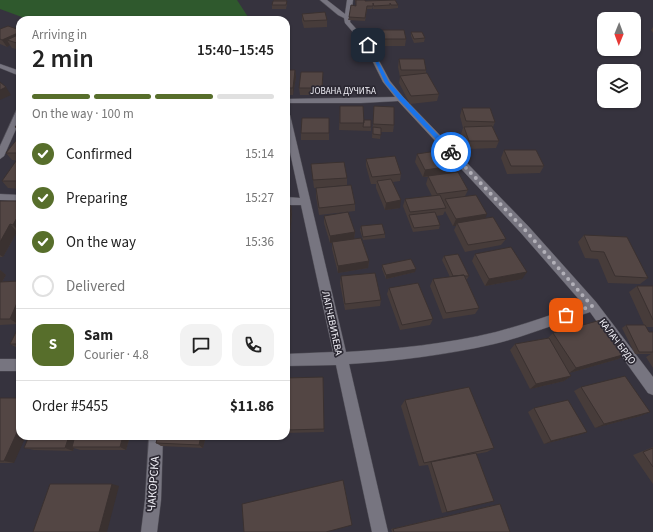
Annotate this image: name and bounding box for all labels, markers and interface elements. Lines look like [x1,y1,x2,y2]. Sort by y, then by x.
north arrow [597,12,641,56]
map controls [597,12,641,108]
text: Arriving in [32,26,87,44]
pin [351,28,385,62]
icon: home [357,34,379,56]
text: 2 min [32,40,94,77]
text: 15:40–15:45 [197,40,274,61]
button: layers [597,64,641,108]
street label: ЈОВАНА ДУЧИЋА [310,85,376,98]
text: On the way · 100 m [32,105,134,123]
courier [431,132,471,172]
icon: bike [440,141,462,163]
icon: check [32,143,54,165]
text: Confirmed [66,144,132,165]
text: 15:14 [245,145,274,163]
icon: check [32,187,54,209]
text: Preparing [66,188,127,209]
text: 15:27 [245,189,274,207]
icon: check [32,231,54,253]
text: On the way [66,232,136,253]
text: 15:36 [245,233,274,251]
text: Delivered [66,276,125,297]
street label: ЛАПЧЕВИЋЕВА [318,290,346,357]
pin [549,298,583,332]
icon: bag [555,304,577,326]
street label: КАЛАЧ БРДО [595,316,639,368]
button: chat [180,324,222,366]
button: phone [232,324,274,366]
text: Sam [84,325,113,346]
text: S [49,334,57,355]
text: Courier · 4.8 [84,346,149,364]
text: Order #5455 [32,396,108,417]
text: $11.86 [230,396,274,417]
street label: ЧАКОРСКА [143,455,164,512]

